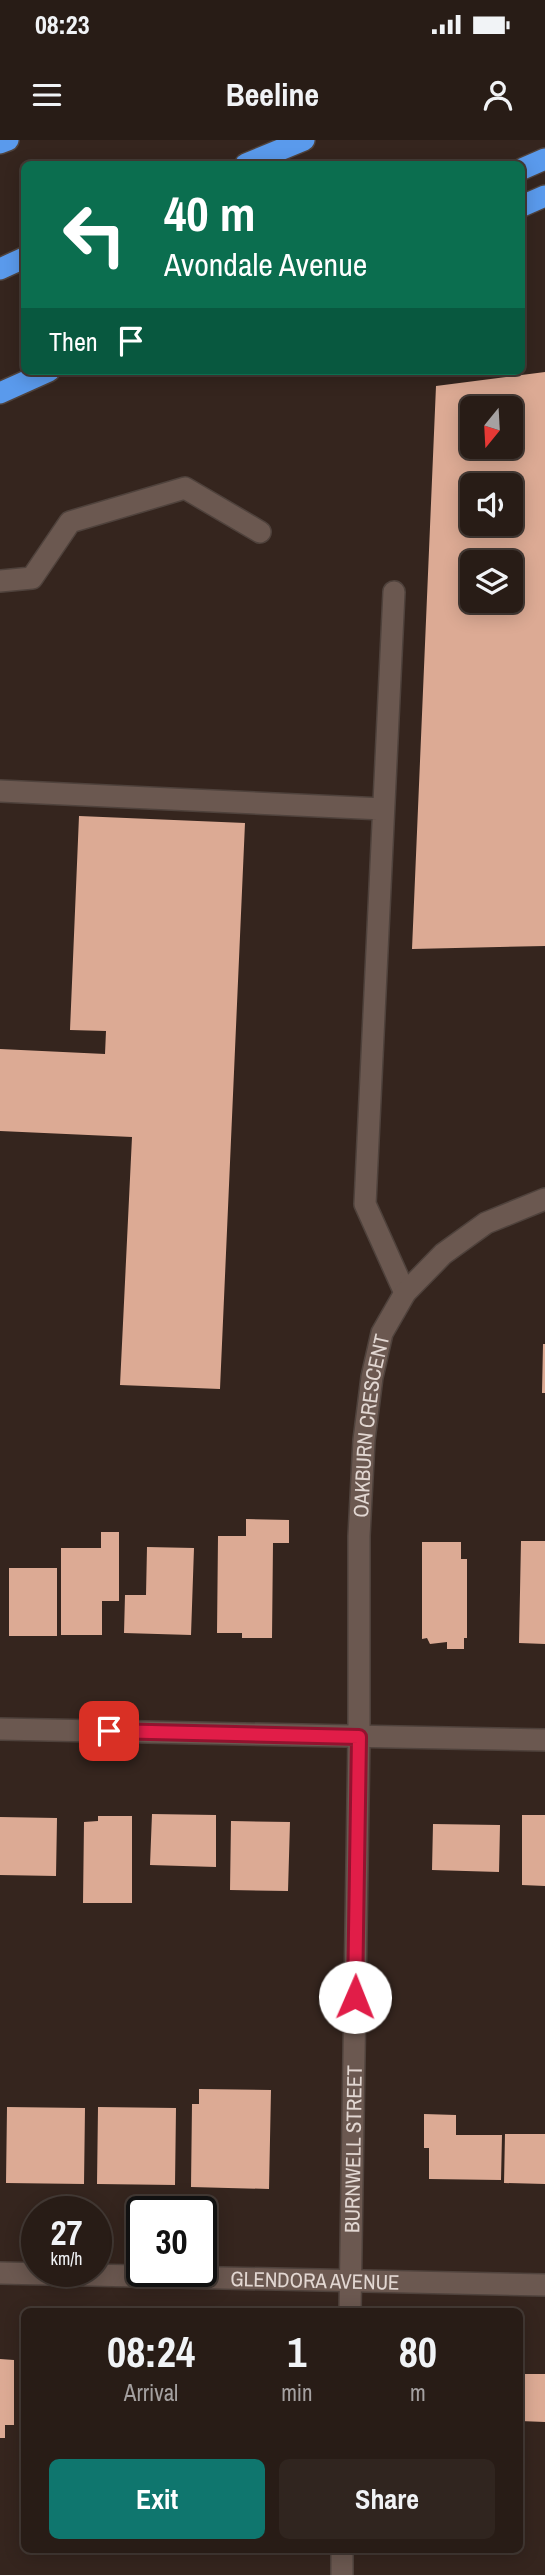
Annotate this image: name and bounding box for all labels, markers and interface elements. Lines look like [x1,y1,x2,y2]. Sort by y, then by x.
text: 08:23 [35,7,90,42]
text: Beeline [226,73,319,116]
icon: menu [28,76,66,114]
icon: person [479,76,517,114]
text: 40 m [164,180,256,246]
icon: left [49,189,140,280]
text: Avondale Avenue [164,243,367,286]
icon: arrive [112,322,150,360]
text: Then [49,324,98,359]
north arrow [460,396,523,458]
map controls [460,396,523,613]
button: sound [460,473,523,536]
button: layers [460,550,523,613]
street label: OAKBURN CRESCENT [345,1331,396,1518]
pin [79,1701,139,1761]
icon: arrive [90,1712,128,1750]
position arrow [318,1960,392,2034]
street label: BURNWELL STREET [337,2064,368,2233]
speed limit sign: 30 [126,2196,217,2287]
text: 27 [51,2209,82,2256]
text: km/h [51,2246,83,2271]
street label: GLENDORA AVENUE [230,2264,400,2296]
text: 08:24 [107,2324,195,2380]
text: 1 [287,2324,306,2380]
text: 80 [399,2324,437,2380]
text: Arrival [124,2377,178,2408]
text: min [281,2377,313,2408]
text: m [410,2377,426,2408]
button: Exit [49,2459,265,2539]
button: Share [279,2459,495,2539]

